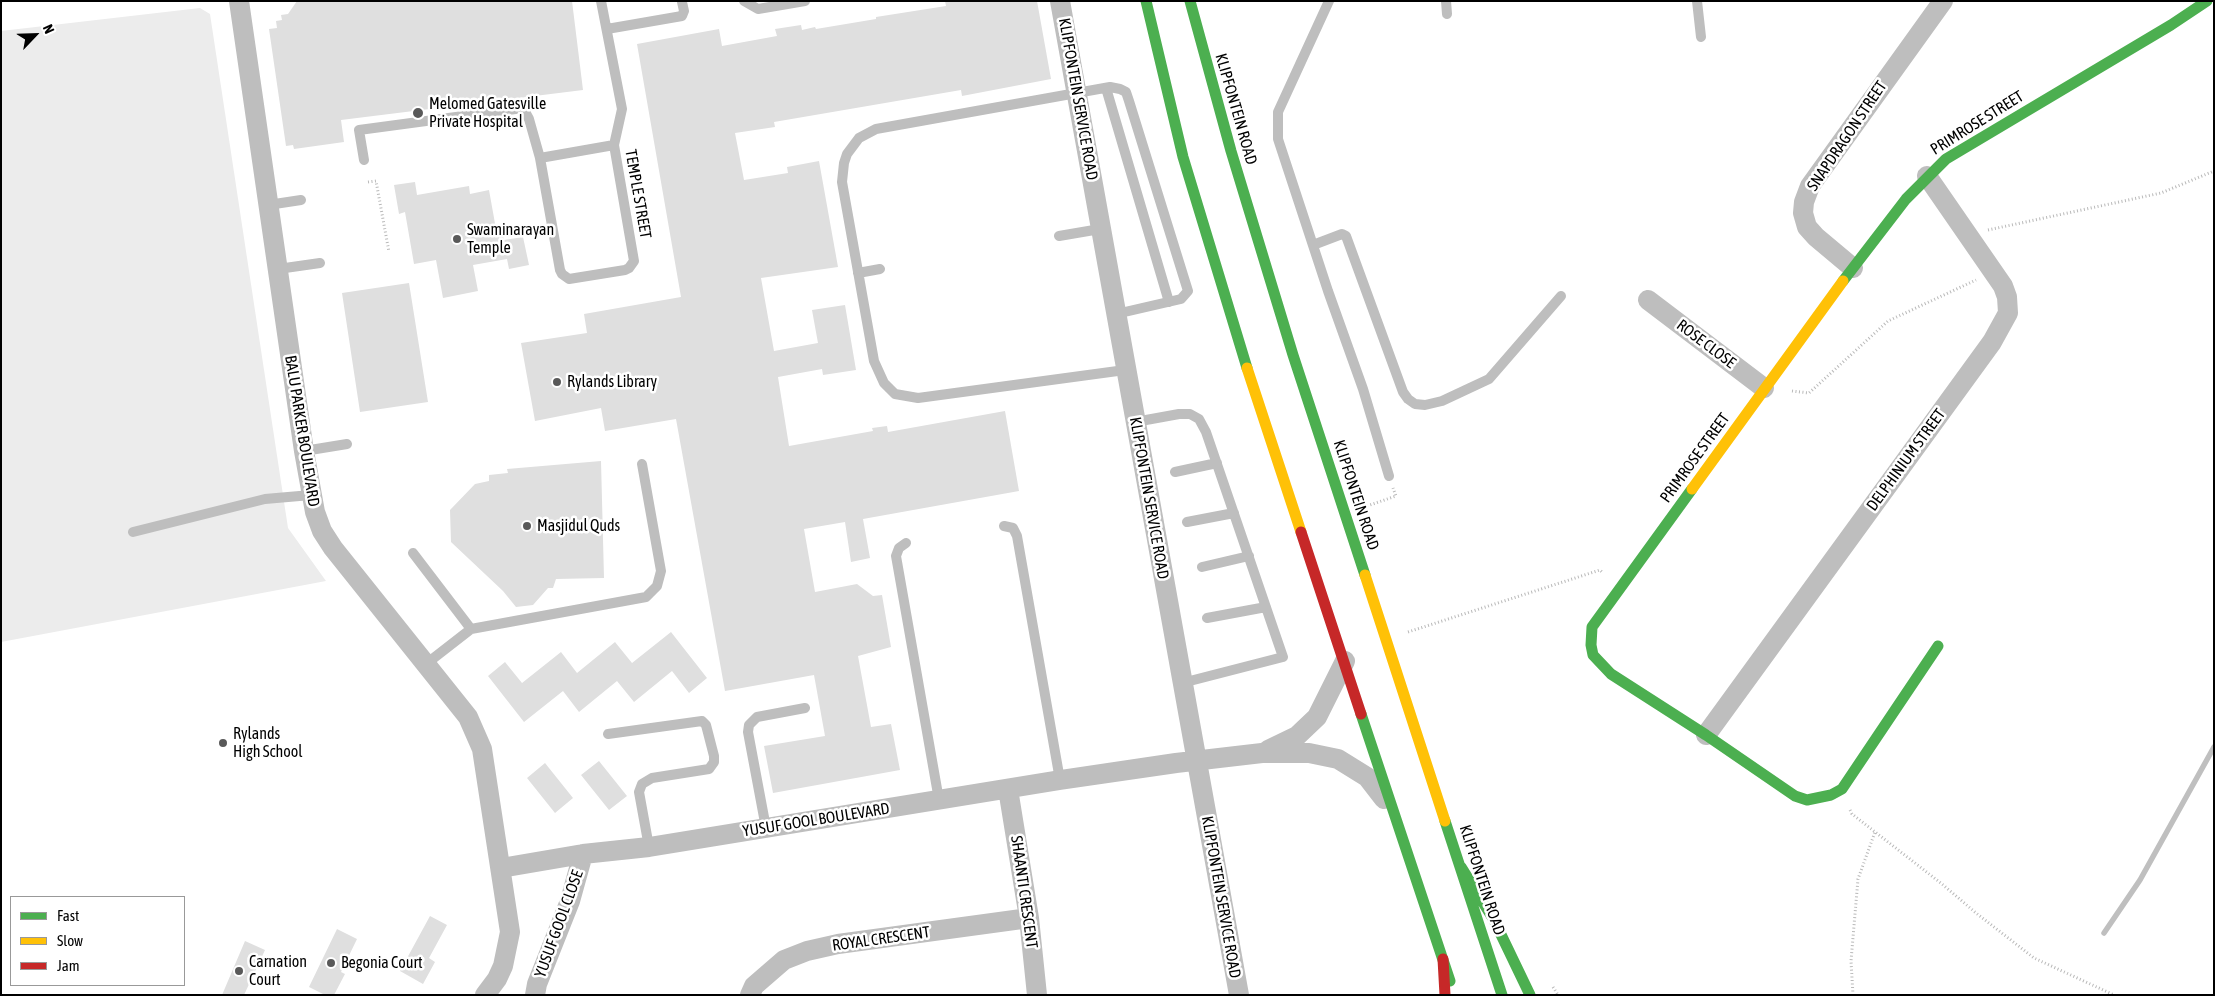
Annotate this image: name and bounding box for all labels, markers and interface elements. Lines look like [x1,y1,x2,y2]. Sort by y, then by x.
north arrow [10,10,60,60]
street label: KLIPFONTEIN SERVICE ROAD [1054,16,1102,182]
text: N [40,22,58,36]
street label: KLIPFONTEIN ROAD [1211,51,1261,167]
street label: SNAPDRAGON STREET [1803,77,1891,195]
street label: PRIMROSE STREET [1927,87,2027,159]
place label: Melomed Gatesville Private Hospital [429,94,546,132]
marker: Melomed Gatesville Private Hospital [411,106,425,120]
street label: TEMPLE STREET [621,148,655,240]
place label: Swaminarayan Temple [467,220,554,258]
marker: Swaminarayan Temple [451,233,463,245]
street label: ROSE CLOSE [1673,316,1739,372]
street label: BALU PARKER BOULEVARD [281,354,323,508]
place label: Rylands Library [567,372,657,392]
marker: Rylands Library [551,376,563,388]
street label: DELPHINIUM STREET [1863,405,1949,515]
street label: PRIMROSE STREET [1656,409,1734,507]
street label: KLIPFONTEIN SERVICE ROAD [1125,415,1173,581]
street label: KLIPFONTEIN ROAD [1329,437,1383,553]
place label: Masjidul Quds [537,516,620,536]
marker: Masjidul Quds [521,520,533,532]
place label: Rylands High School [233,724,302,762]
marker: Rylands High School [217,737,229,749]
street label: YUSUF GOOL BOULEVARD [741,799,891,841]
street label: KLIPFONTEIN SERVICE ROAD [1197,814,1245,980]
street label: KLIPFONTEIN ROAD [1455,822,1509,938]
street label: SHAANTI CRESCENT [1007,834,1041,950]
street label: YUSUF GOOL CLOSE [531,868,587,980]
legend [10,896,185,986]
text: Fast [57,907,79,924]
street label: ROYAL CRESCENT [831,923,931,955]
text: Slow [57,932,83,949]
place label: Carnation Court [249,952,307,990]
place label: Begonia Court [341,953,423,973]
text: Jam [57,957,80,974]
marker: Begonia Court [325,957,337,969]
marker: Carnation Court [233,965,245,977]

